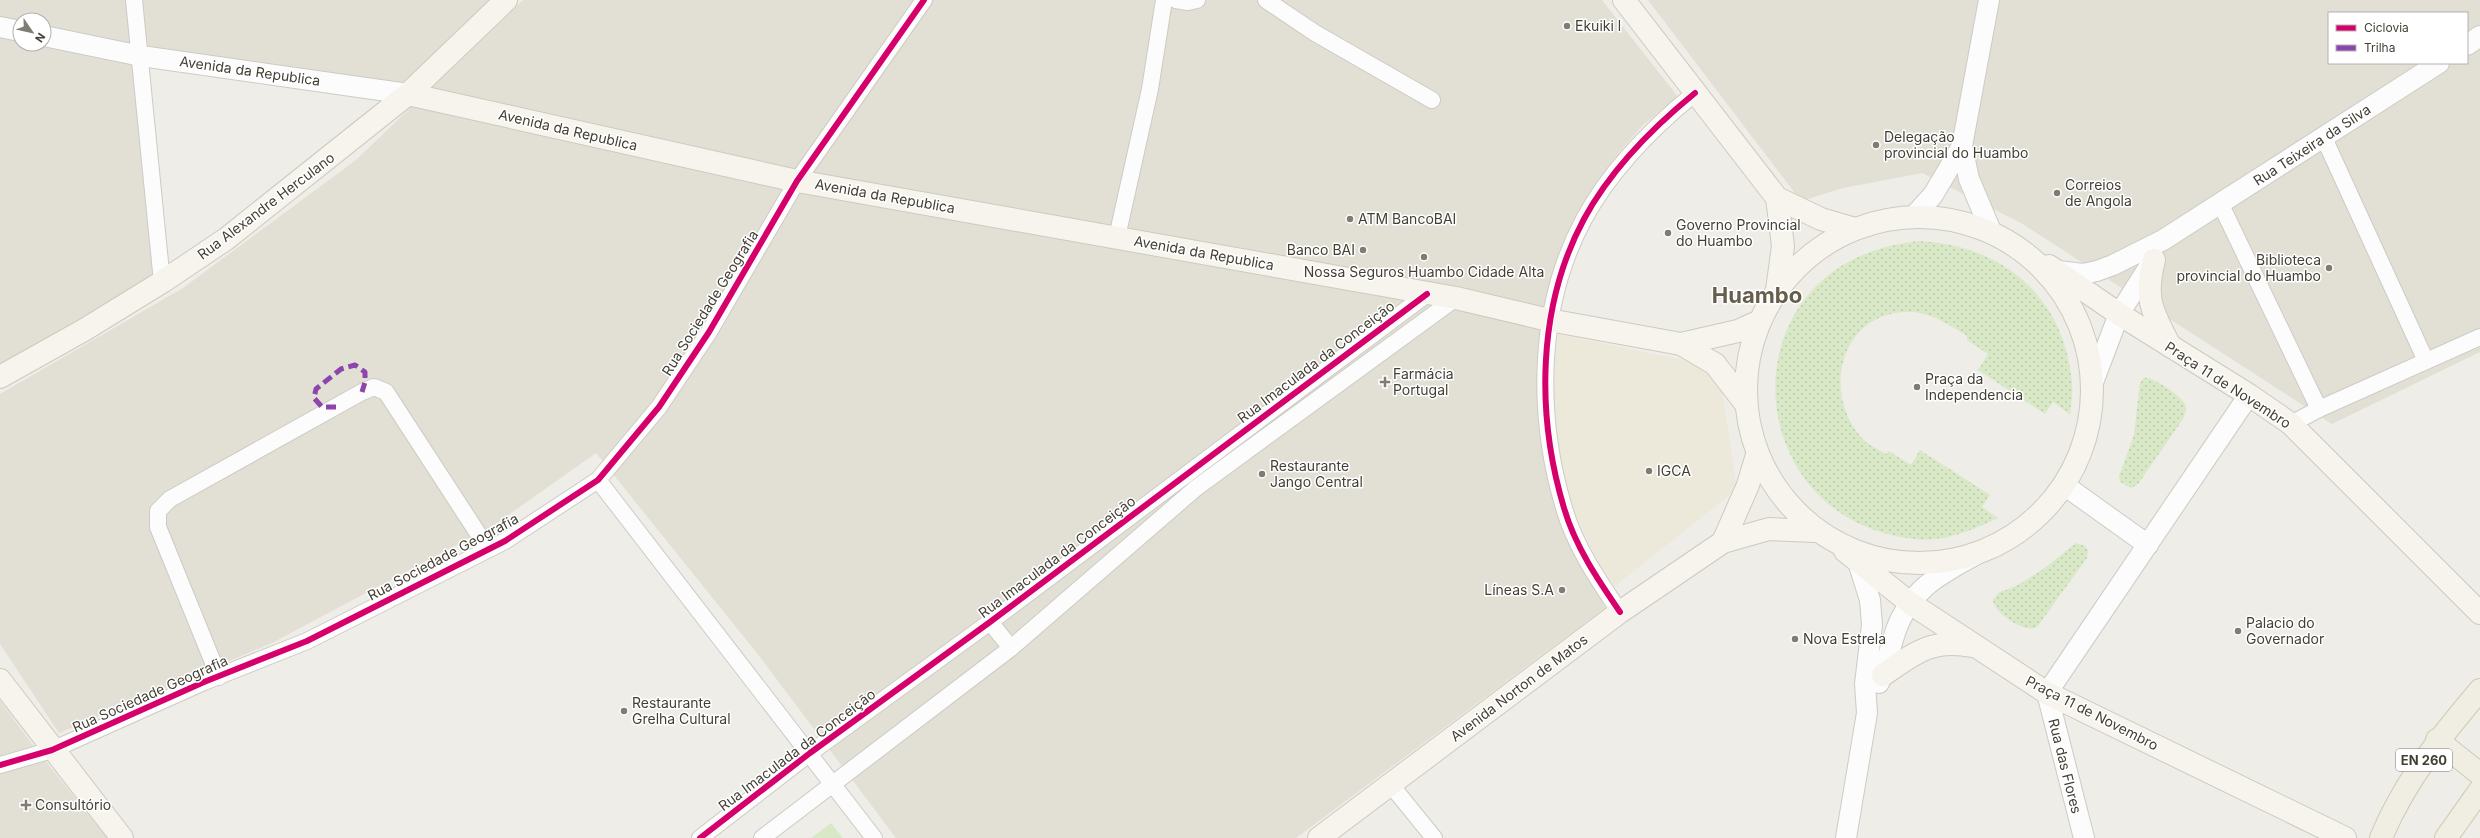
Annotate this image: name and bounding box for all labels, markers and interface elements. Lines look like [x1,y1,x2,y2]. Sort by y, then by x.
north arrow [12,12,52,52]
legend [2328,12,2468,64]
place label: Ekuiki l [1575,17,1621,34]
text: Ciclovia [2364,20,2409,35]
marker: Ekuiki l [1562,21,1572,31]
text: N [32,30,48,45]
text: Trilha [2364,40,2395,55]
street label: Avenida da Republica [179,52,322,89]
street label: Rua Teixeira da Silva [2250,100,2374,189]
street label: Avenida da Republica [497,105,639,154]
place label: Delegação provincial do Huambo [1884,128,2029,161]
marker: Delegação provincial do Huambo [1871,140,1881,150]
street label: Rua Alexandre Herculano [194,148,338,263]
street label: Avenida da Republica [814,175,957,216]
place label: Correios de Angola [2065,176,2132,209]
marker: Correios de Angola [2052,188,2062,198]
place label: ATM BancoBAI [1358,210,1456,227]
marker: ATM BancoBAI [1345,214,1355,224]
place label: Governo Provincial do Huambo [1676,216,1801,249]
street label: Rua Sociedade Geografia [658,227,761,379]
marker: Governo Provincial do Huambo [1663,228,1673,238]
street label: Avenida da Republica [1133,232,1276,273]
place label: Banco BAI [1287,241,1355,258]
marker: Banco BAI [1358,245,1368,255]
place label: Biblioteca provincial do Huambo [2176,251,2321,284]
marker: Nossa Seguros Huambo Cidade Alta [1419,252,1429,262]
place label: Nossa Seguros Huambo Cidade Alta [1304,263,1544,280]
marker: Biblioteca provincial do Huambo [2324,263,2334,273]
district label: Huambo [1712,282,1802,308]
street label: Rua Imaculada da Conceição [1234,297,1398,426]
street label: Praça 11 de Novembro [2162,338,2294,432]
place label: Farmácia Portugal [1393,365,1454,398]
place label: Praça da Independencia [1925,370,2023,403]
marker: Farmácia Portugal [1380,377,1390,387]
marker: Praça da Independencia [1912,382,1922,392]
place label: Restaurante Jango Central [1270,457,1363,490]
place label: IGCA [1657,462,1691,479]
marker: IGCA [1644,466,1654,476]
marker: Restaurante Jango Central [1257,469,1267,479]
street label: Rua Imaculada da Conceição [975,492,1139,621]
street label: Rua Sociedade Geografia [364,510,521,604]
place label: Líneas S.A [1484,581,1554,598]
marker: Líneas S.A [1557,585,1567,595]
place label: Palacio do Governador [2246,614,2324,647]
marker: Palacio do Governador [2233,626,2243,636]
street label: Avenida Norton de Matos [1447,630,1591,745]
place label: Nova Estrela [1803,630,1886,647]
marker: Nova Estrela [1790,634,1800,644]
street label: Rua Sociedade Geografia [69,652,230,736]
street label: Praça 11 de Novembro [2023,672,2161,753]
street label: Rua Imaculada da Conceição [715,685,879,814]
place label: Restaurante Grelha Cultural [632,694,731,727]
marker: Restaurante Grelha Cultural [619,706,629,716]
street label: Rua das Flores [2045,717,2086,815]
road number: EN 260 [2396,749,2452,771]
place label: Consultório [35,796,111,813]
marker: Consultório [20,799,32,811]

